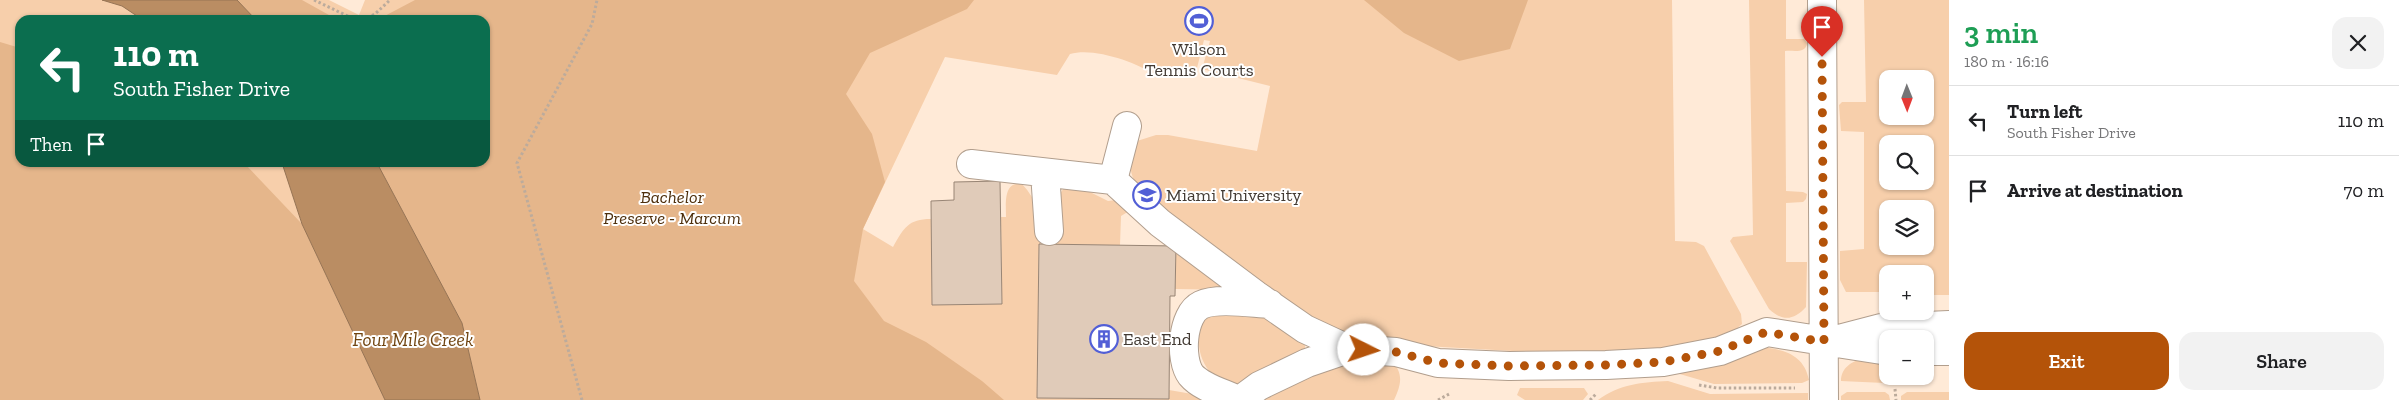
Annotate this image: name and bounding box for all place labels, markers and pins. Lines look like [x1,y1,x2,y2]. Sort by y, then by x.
sports icon: Wilson Tennis Courts [1184,6,1214,36]
pin [1801,6,1843,57]
place label: Wilson Tennis Courts [1144,38,1254,81]
school or university icon: Miami University [1132,180,1162,210]
place label: Miami University [1166,184,1302,206]
building icon: East End [1089,324,1119,354]
place label: East End [1123,328,1192,350]

